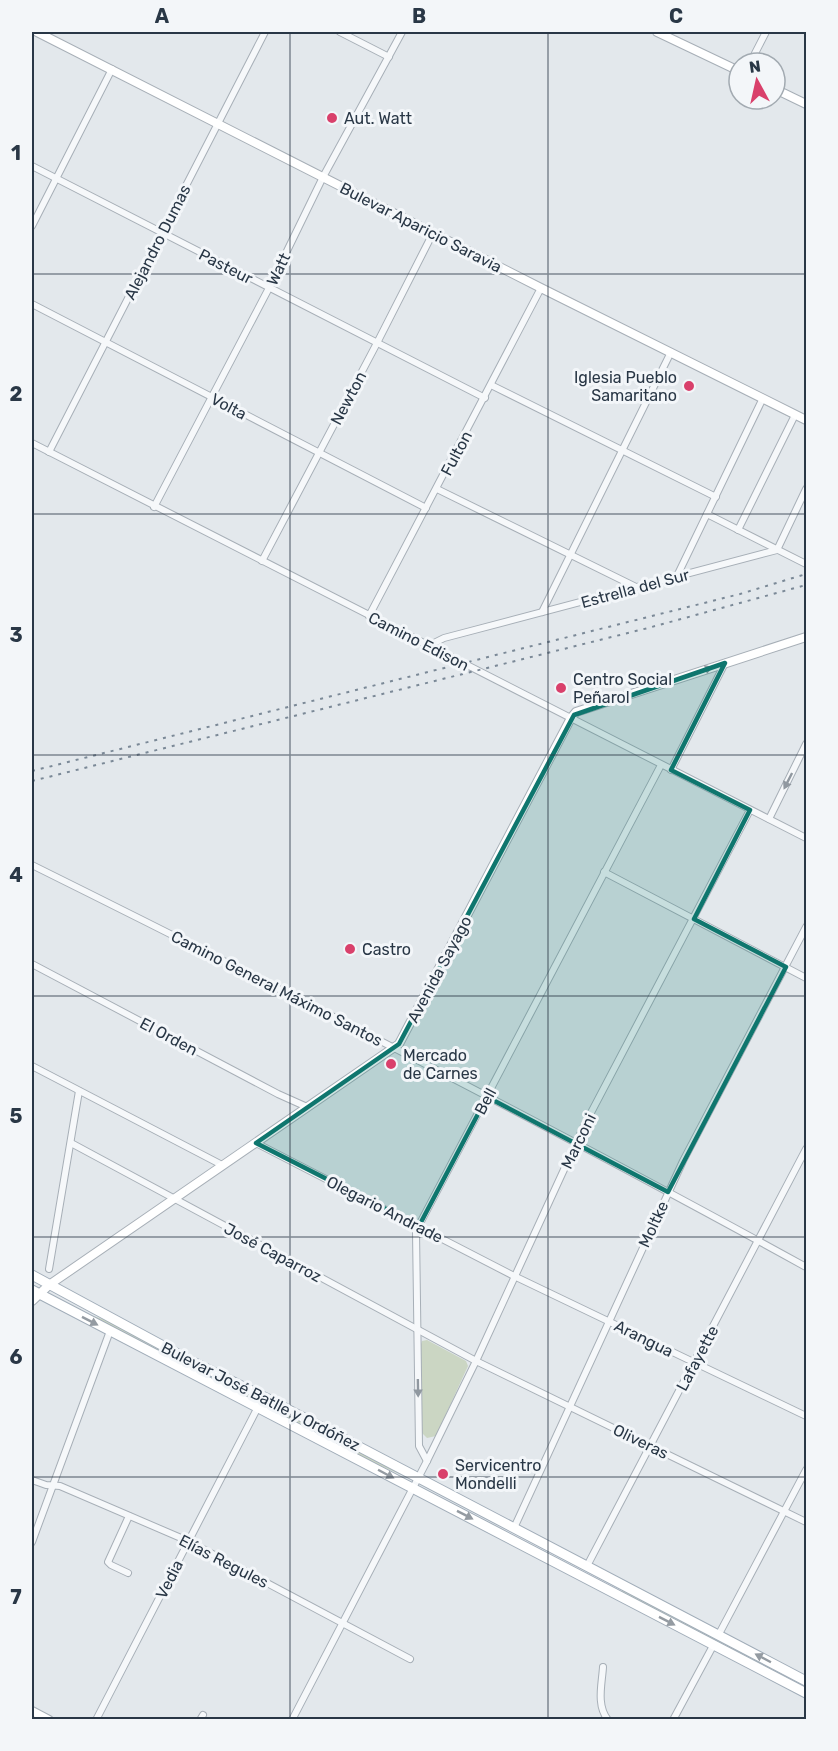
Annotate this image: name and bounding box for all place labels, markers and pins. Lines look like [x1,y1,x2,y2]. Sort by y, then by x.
place label: Aut. Watt [344,109,412,128]
marker: Aut. Watt [325,111,339,125]
place label: Iglesia Pueblo Samaritano [574,368,677,405]
marker: Iglesia Pueblo Samaritano [682,379,696,393]
place label: Centro Social Peñarol [573,670,672,707]
marker: Centro Social Peñarol [554,681,568,695]
place label: Castro [362,940,411,959]
marker: Castro [343,942,357,956]
place label: Mercado de Carnes [403,1046,478,1083]
marker: Mercado de Carnes [384,1057,398,1071]
place label: Servicentro Mondelli [455,1456,541,1493]
marker: Servicentro Mondelli [436,1467,450,1481]

